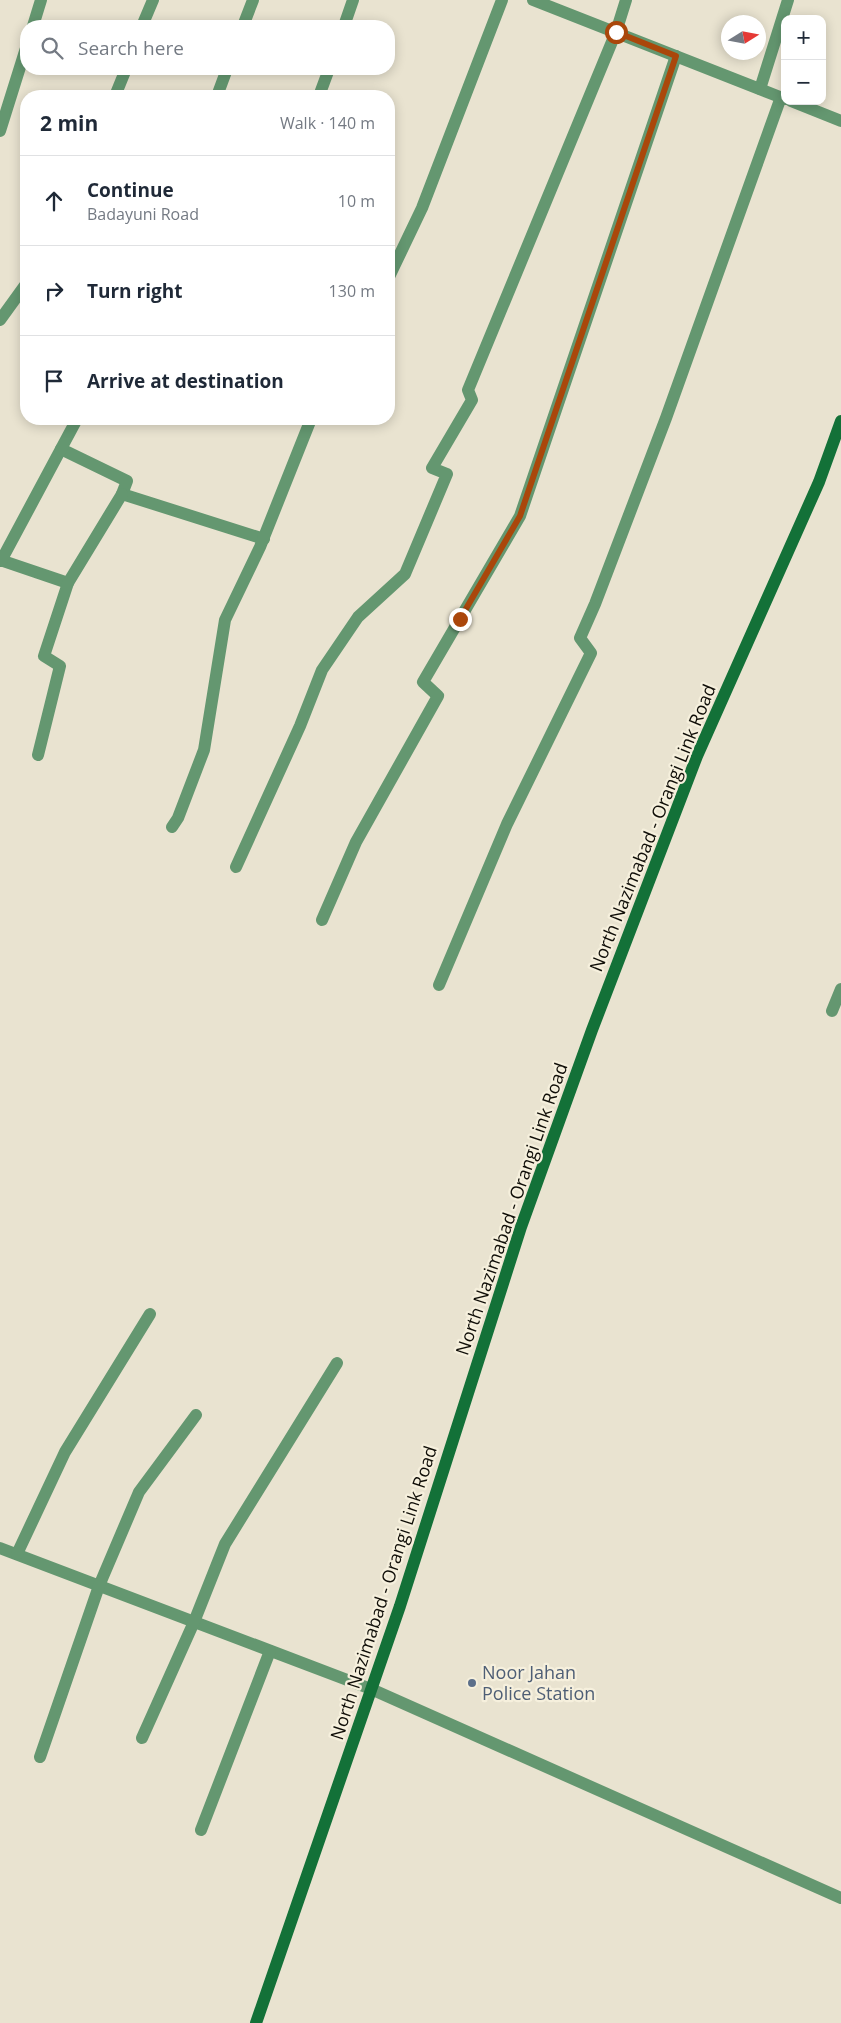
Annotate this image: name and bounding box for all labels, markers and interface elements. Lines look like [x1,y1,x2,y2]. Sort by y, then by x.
north arrow [721,15,766,60]
map controls [781,15,826,105]
button: + [781,15,826,60]
search box [20,20,395,75]
route start [605,21,628,44]
icon: search [38,34,66,62]
text: Search here [78,35,184,61]
button: − [781,60,826,105]
text: 2 min [40,109,98,137]
text: Walk · 140 m [280,112,375,134]
text: Continue [87,177,174,203]
icon: ahead [40,187,68,215]
text: 10 m [338,190,375,212]
text: Badayuni Road [87,203,199,225]
icon: right [40,277,68,305]
text: Turn right [87,278,182,304]
text: 130 m [329,280,375,302]
icon: arrive [40,367,68,395]
text: Arrive at destination [87,368,284,394]
route end [449,608,472,631]
street label: North Nazimabad - Orangi Link Road [583,680,721,975]
street label: North Nazimabad - Orangi Link Road [450,1059,572,1358]
street label: North Nazimabad - Orangi Link Road [324,1443,442,1743]
place label: Noor Jahan Police Station [482,1660,595,1705]
marker: Noor Jahan Police Station [466,1677,478,1689]

